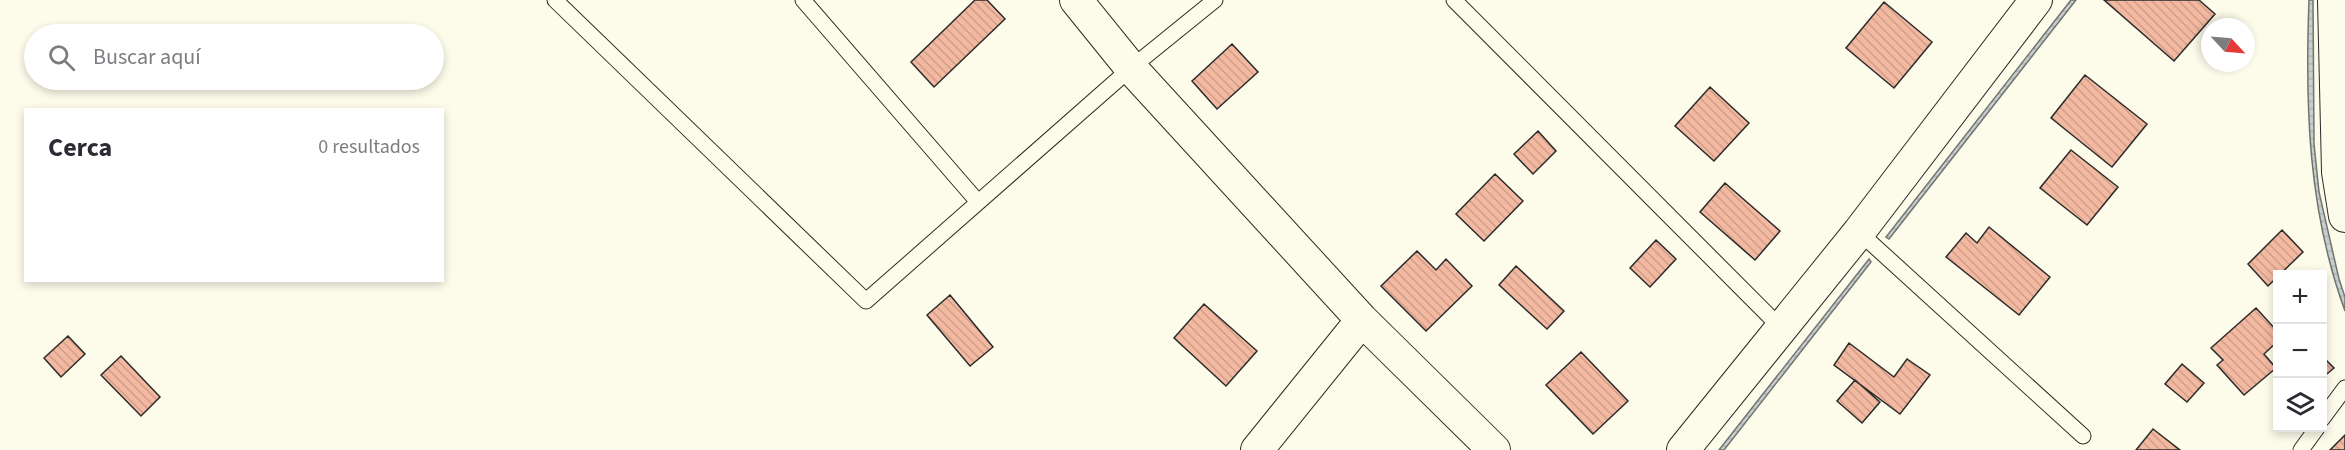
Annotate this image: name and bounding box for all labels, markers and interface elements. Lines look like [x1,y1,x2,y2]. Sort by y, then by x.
north arrow [2201,18,2255,72]
search box [24,24,444,90]
icon: search [45,41,78,74]
text: Buscar aquí [93,41,201,73]
text: Cerca [48,129,112,166]
text: 0 resultados [318,133,420,161]
map controls [2273,270,2327,432]
button: + [2273,270,2327,324]
button: − [2273,324,2327,378]
button: layers [2273,378,2327,432]

